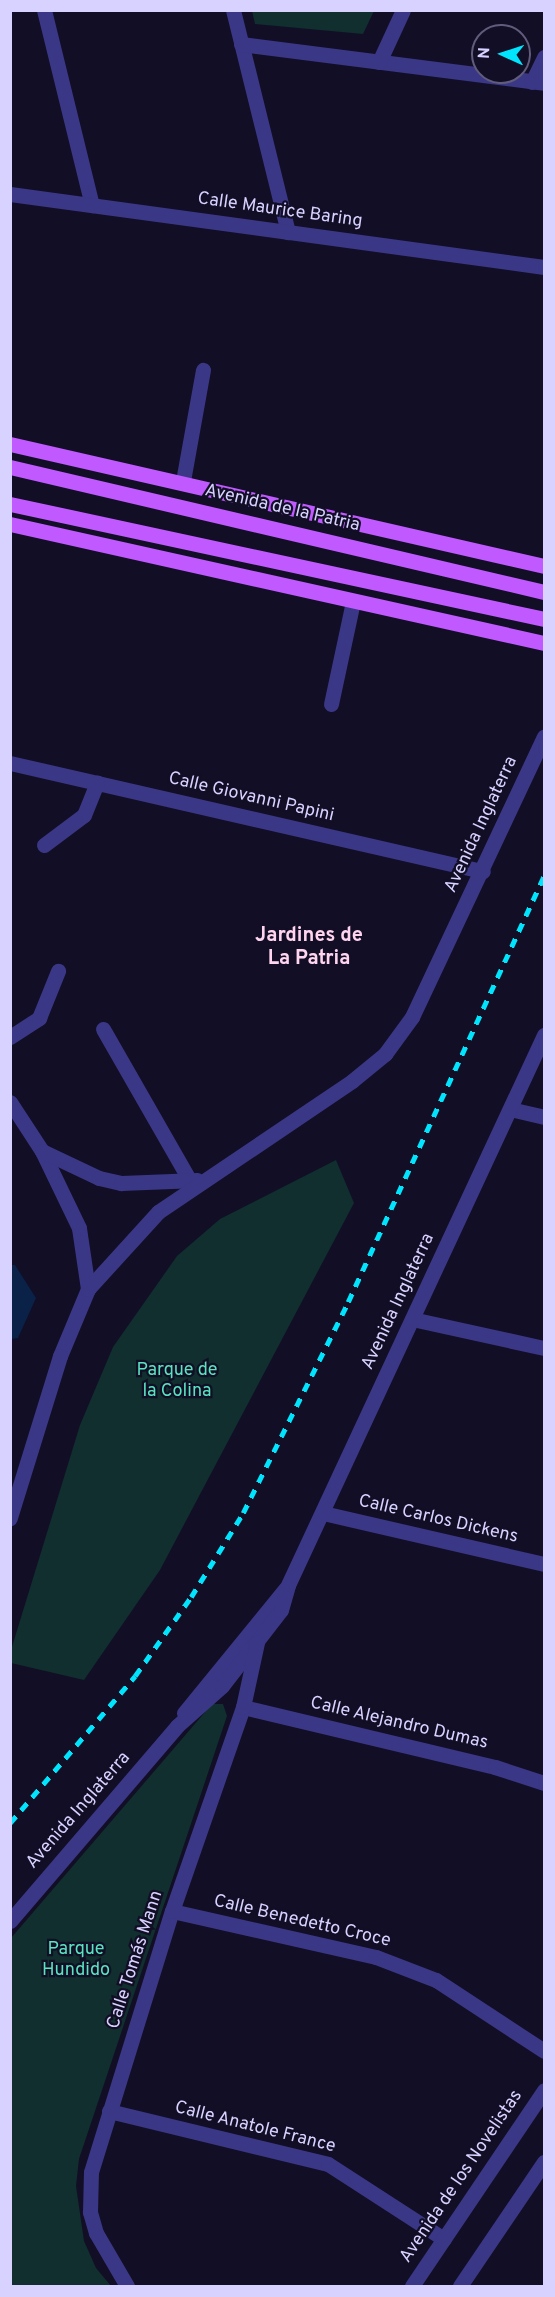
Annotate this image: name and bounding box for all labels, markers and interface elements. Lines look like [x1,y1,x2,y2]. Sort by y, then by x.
north arrow [471,24,531,84]
text: N [475,47,495,59]
street label: Calle Maurice Baring [196,189,364,233]
street label: Avenida de la Patria [202,481,362,537]
street label: Avenida Inglaterra [441,753,523,897]
street label: Calle Giovanni Papini [166,768,336,828]
district label: Jardines de La Patria [255,924,363,971]
street label: Avenida Inglaterra [358,1230,440,1374]
park label: Parque de la Colina [136,1361,218,1404]
street label: Calle Carlos Dickens [356,1491,520,1549]
street label: Calle Alejandro Dumas [308,1693,490,1755]
street label: Avenida Inglaterra [22,1748,136,1874]
street label: Calle Tomás Mann [103,1888,169,2032]
street label: Calle Benedetto Croce [211,1891,393,1953]
park label: Parque Hundido [42,1940,110,1982]
street label: Avenida de los Novelistas [396,2087,528,2267]
street label: Calle Anatole France [172,2097,338,2159]

